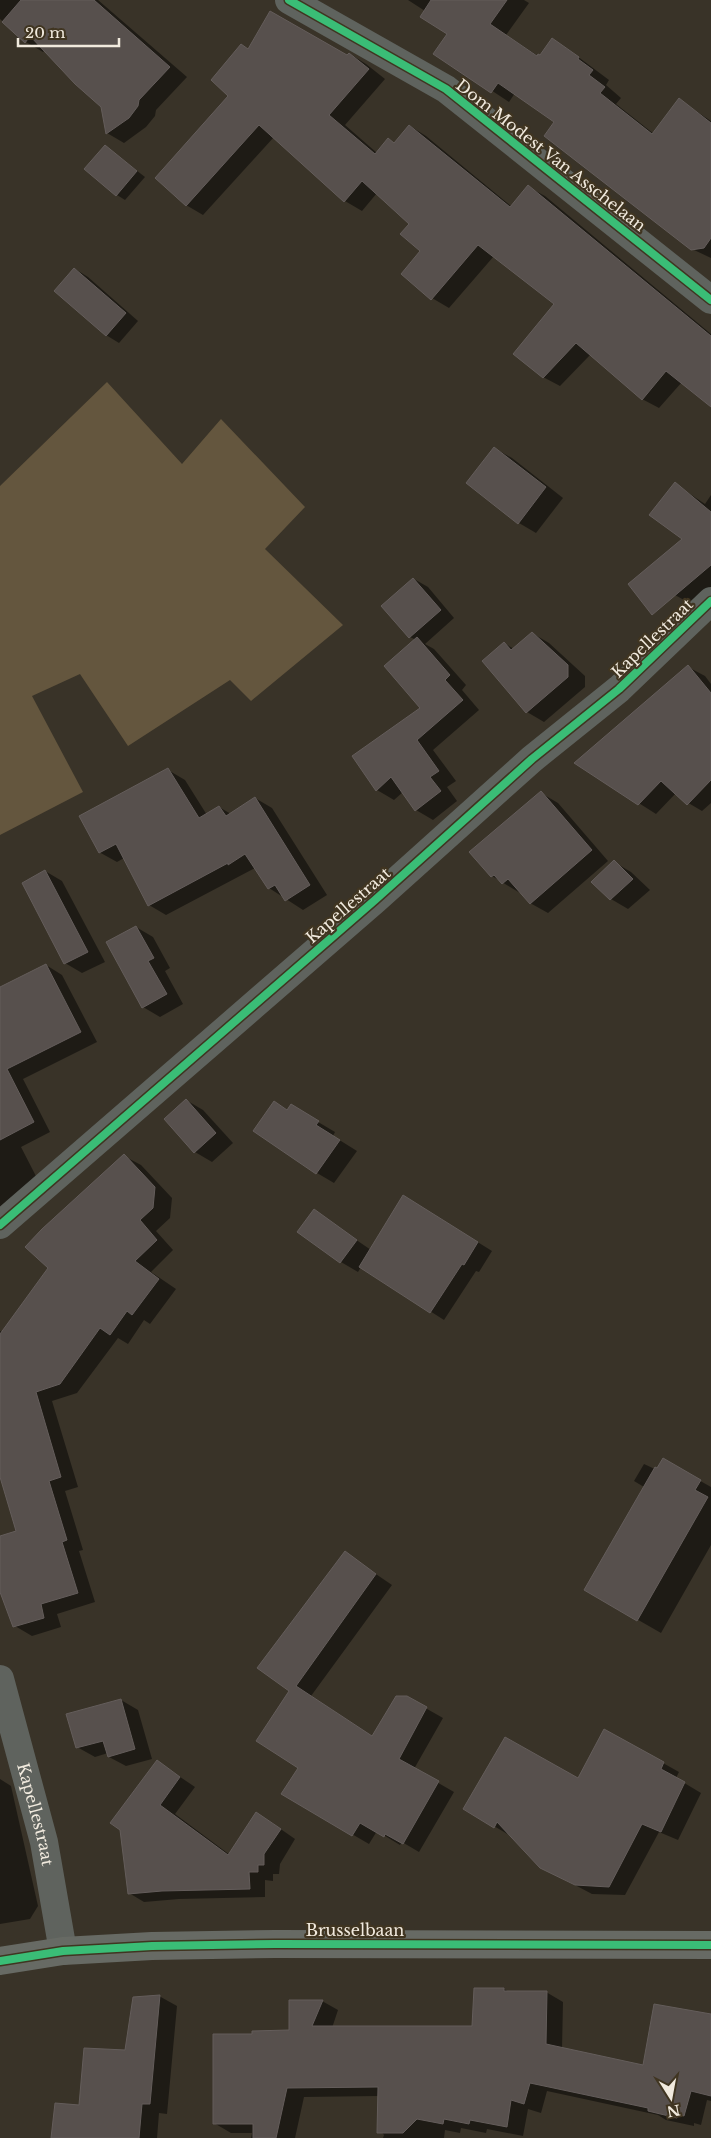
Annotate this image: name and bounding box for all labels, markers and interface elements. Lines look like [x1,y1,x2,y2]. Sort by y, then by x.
scale bar [18,15,119,47]
text: 20 m [25,23,65,42]
street label: Dom Modest Van Asschelaan [452,75,650,235]
street label: Kapellestraat [607,594,697,682]
street label: Kapellestraat [302,863,394,947]
street label: Kapellestraat [13,1761,58,1867]
street label: Brusselbaan [306,1920,404,1940]
north arrow [646,2073,696,2123]
text: N [665,2101,682,2121]

